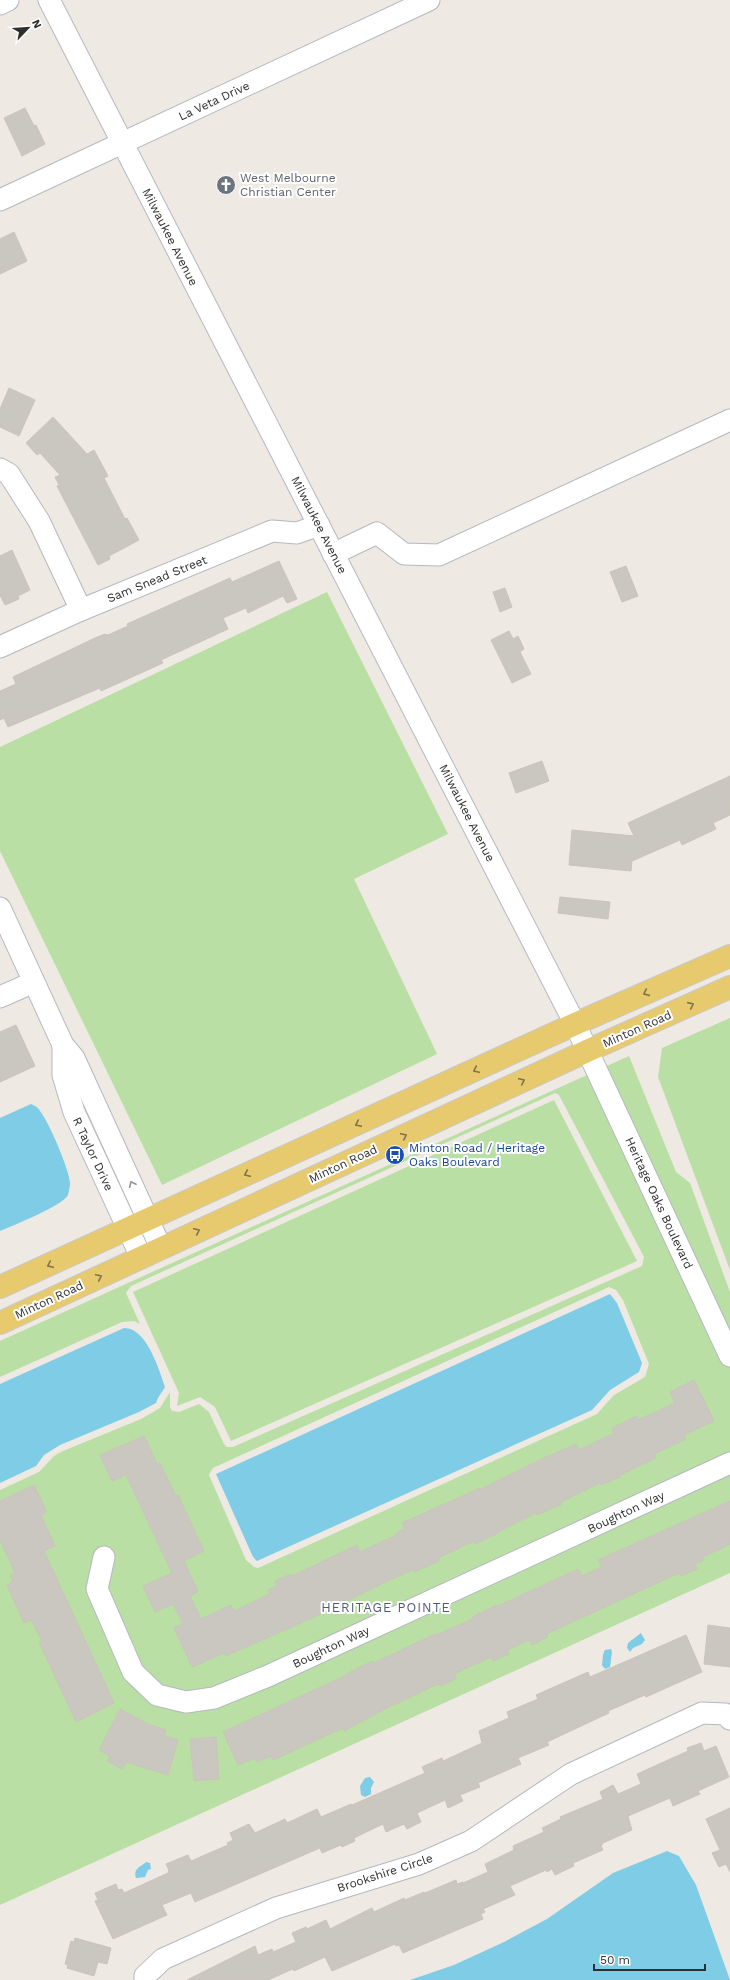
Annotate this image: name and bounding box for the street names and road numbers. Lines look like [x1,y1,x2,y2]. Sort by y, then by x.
street label: La Veta Drive [176,78,252,124]
street label: Milwaukee Avenue [139,186,201,288]
street label: Milwaukee Avenue [288,474,350,576]
street label: Sam Snead Street [105,553,209,605]
street label: Milwaukee Avenue [436,762,498,864]
street label: Minton Road [600,1008,674,1050]
street label: R Taylor Drive [70,1115,116,1193]
street label: Heritage Oaks Boulevard [622,1135,696,1271]
street label: Minton Road [307,1142,379,1186]
street label: Minton Road [13,1278,85,1322]
street label: Boughton Way [585,1488,667,1536]
street label: Boughton Way [290,1623,372,1671]
street label: Brookshire Circle [335,1851,435,1895]

